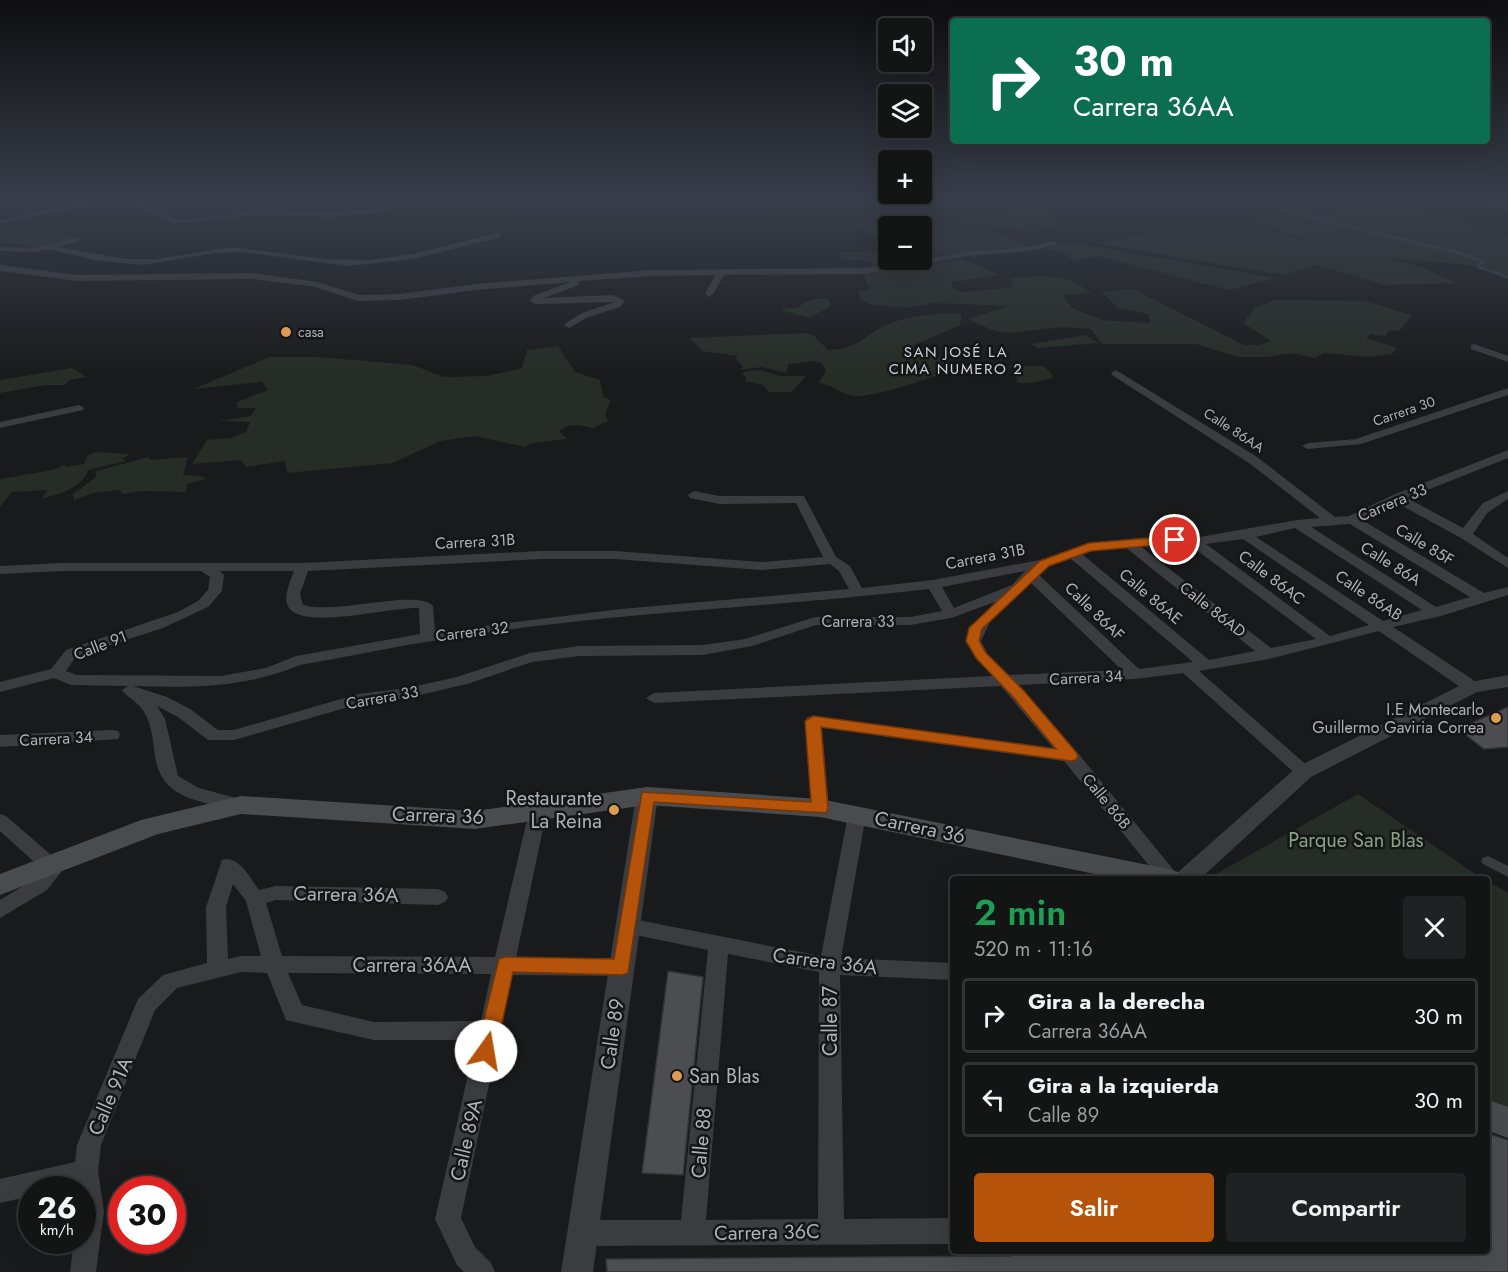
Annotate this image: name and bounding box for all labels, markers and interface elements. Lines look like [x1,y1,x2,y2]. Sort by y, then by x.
map controls [878,18,932,270]
button: sound [878,18,932,72]
text: 30 m [1073,31,1174,92]
icon: right [974,42,1052,120]
button: layers [878,84,932,138]
text: Carrera 36AA [1073,87,1234,126]
button: + [878,150,932,204]
button: − [878,216,932,270]
place label: casa [298,322,324,342]
marker: casa [279,325,293,339]
district label: SAN JOSÉ LA CIMA NUMERO 2 [889,341,1023,380]
street label: Carrera 30 [1370,391,1438,431]
street label: Calle 86AA [1200,403,1269,458]
street label: Carrera 33 [1354,477,1431,527]
pin [1149,514,1200,565]
street label: Calle 85F [1391,518,1458,571]
icon: arrive [1158,523,1191,556]
street label: Carrera 31B [434,528,516,555]
street label: Calle 86A [1356,536,1426,591]
street label: Carrera 31B [943,538,1027,575]
street label: Calle 86AC [1234,545,1310,610]
street label: Calle 86AE [1114,563,1187,630]
street label: Calle 86AB [1331,564,1407,626]
street label: Calle 86AD [1175,576,1251,643]
street label: Calle 86AF [1059,577,1130,646]
street label: Carrera 33 [821,610,895,633]
street label: Carrera 32 [434,616,510,647]
street label: Calle 91 [70,625,130,666]
street label: Carrera 34 [1049,664,1123,691]
street label: Carrera 33 [344,680,420,715]
place label: I.E Montecarlo Guillermo Gaviria Correa [1312,698,1484,739]
marker: I.E Montecarlo Guillermo Gaviria Correa [1489,711,1503,725]
street label: Carrera 34 [19,725,93,752]
street label: Calle 86B [1077,768,1136,834]
place label: Restaurante La Reina [505,784,602,836]
street label: Carrera 36 [392,799,484,832]
marker: Restaurante La Reina [607,803,621,817]
street label: Carrera 36 [872,804,968,851]
park label: Parque San Blas [1288,826,1424,855]
street label: Carrera 36A [293,879,400,910]
text: 2 min [974,886,1066,938]
button: close [1403,896,1466,959]
text: 520 m · 11:16 [974,935,1093,964]
street label: Carrera 36A [771,941,880,982]
street label: Carrera 36AA [353,951,472,980]
text: Gira a la derecha [1028,985,1205,1017]
street label: Calle 87 [816,986,845,1056]
street label: Calle 89 [593,997,632,1071]
icon: right [977,999,1010,1032]
text: 30 m [1414,1000,1463,1032]
text: Carrera 36AA [1028,1017,1147,1046]
position arrow [454,1019,518,1083]
street label: Calle 91A [81,1052,140,1140]
place label: San Blas [689,1062,760,1091]
marker: San Blas [670,1069,684,1083]
text: Gira a la izquierda [1028,1069,1219,1101]
icon: left [977,1083,1010,1116]
text: 30 m [1414,1084,1463,1116]
street label: Calle 89A [443,1096,490,1184]
text: Calle 89 [1028,1101,1099,1130]
street label: Calle 88 [684,1107,719,1180]
button: Salir [974,1173,1214,1242]
button: Compartir [1226,1173,1466,1242]
speed limit sign: 30 [108,1176,186,1254]
text: 26 [37,1186,77,1229]
street label: Carrera 36C [714,1217,820,1248]
text: km/h [40,1219,74,1241]

